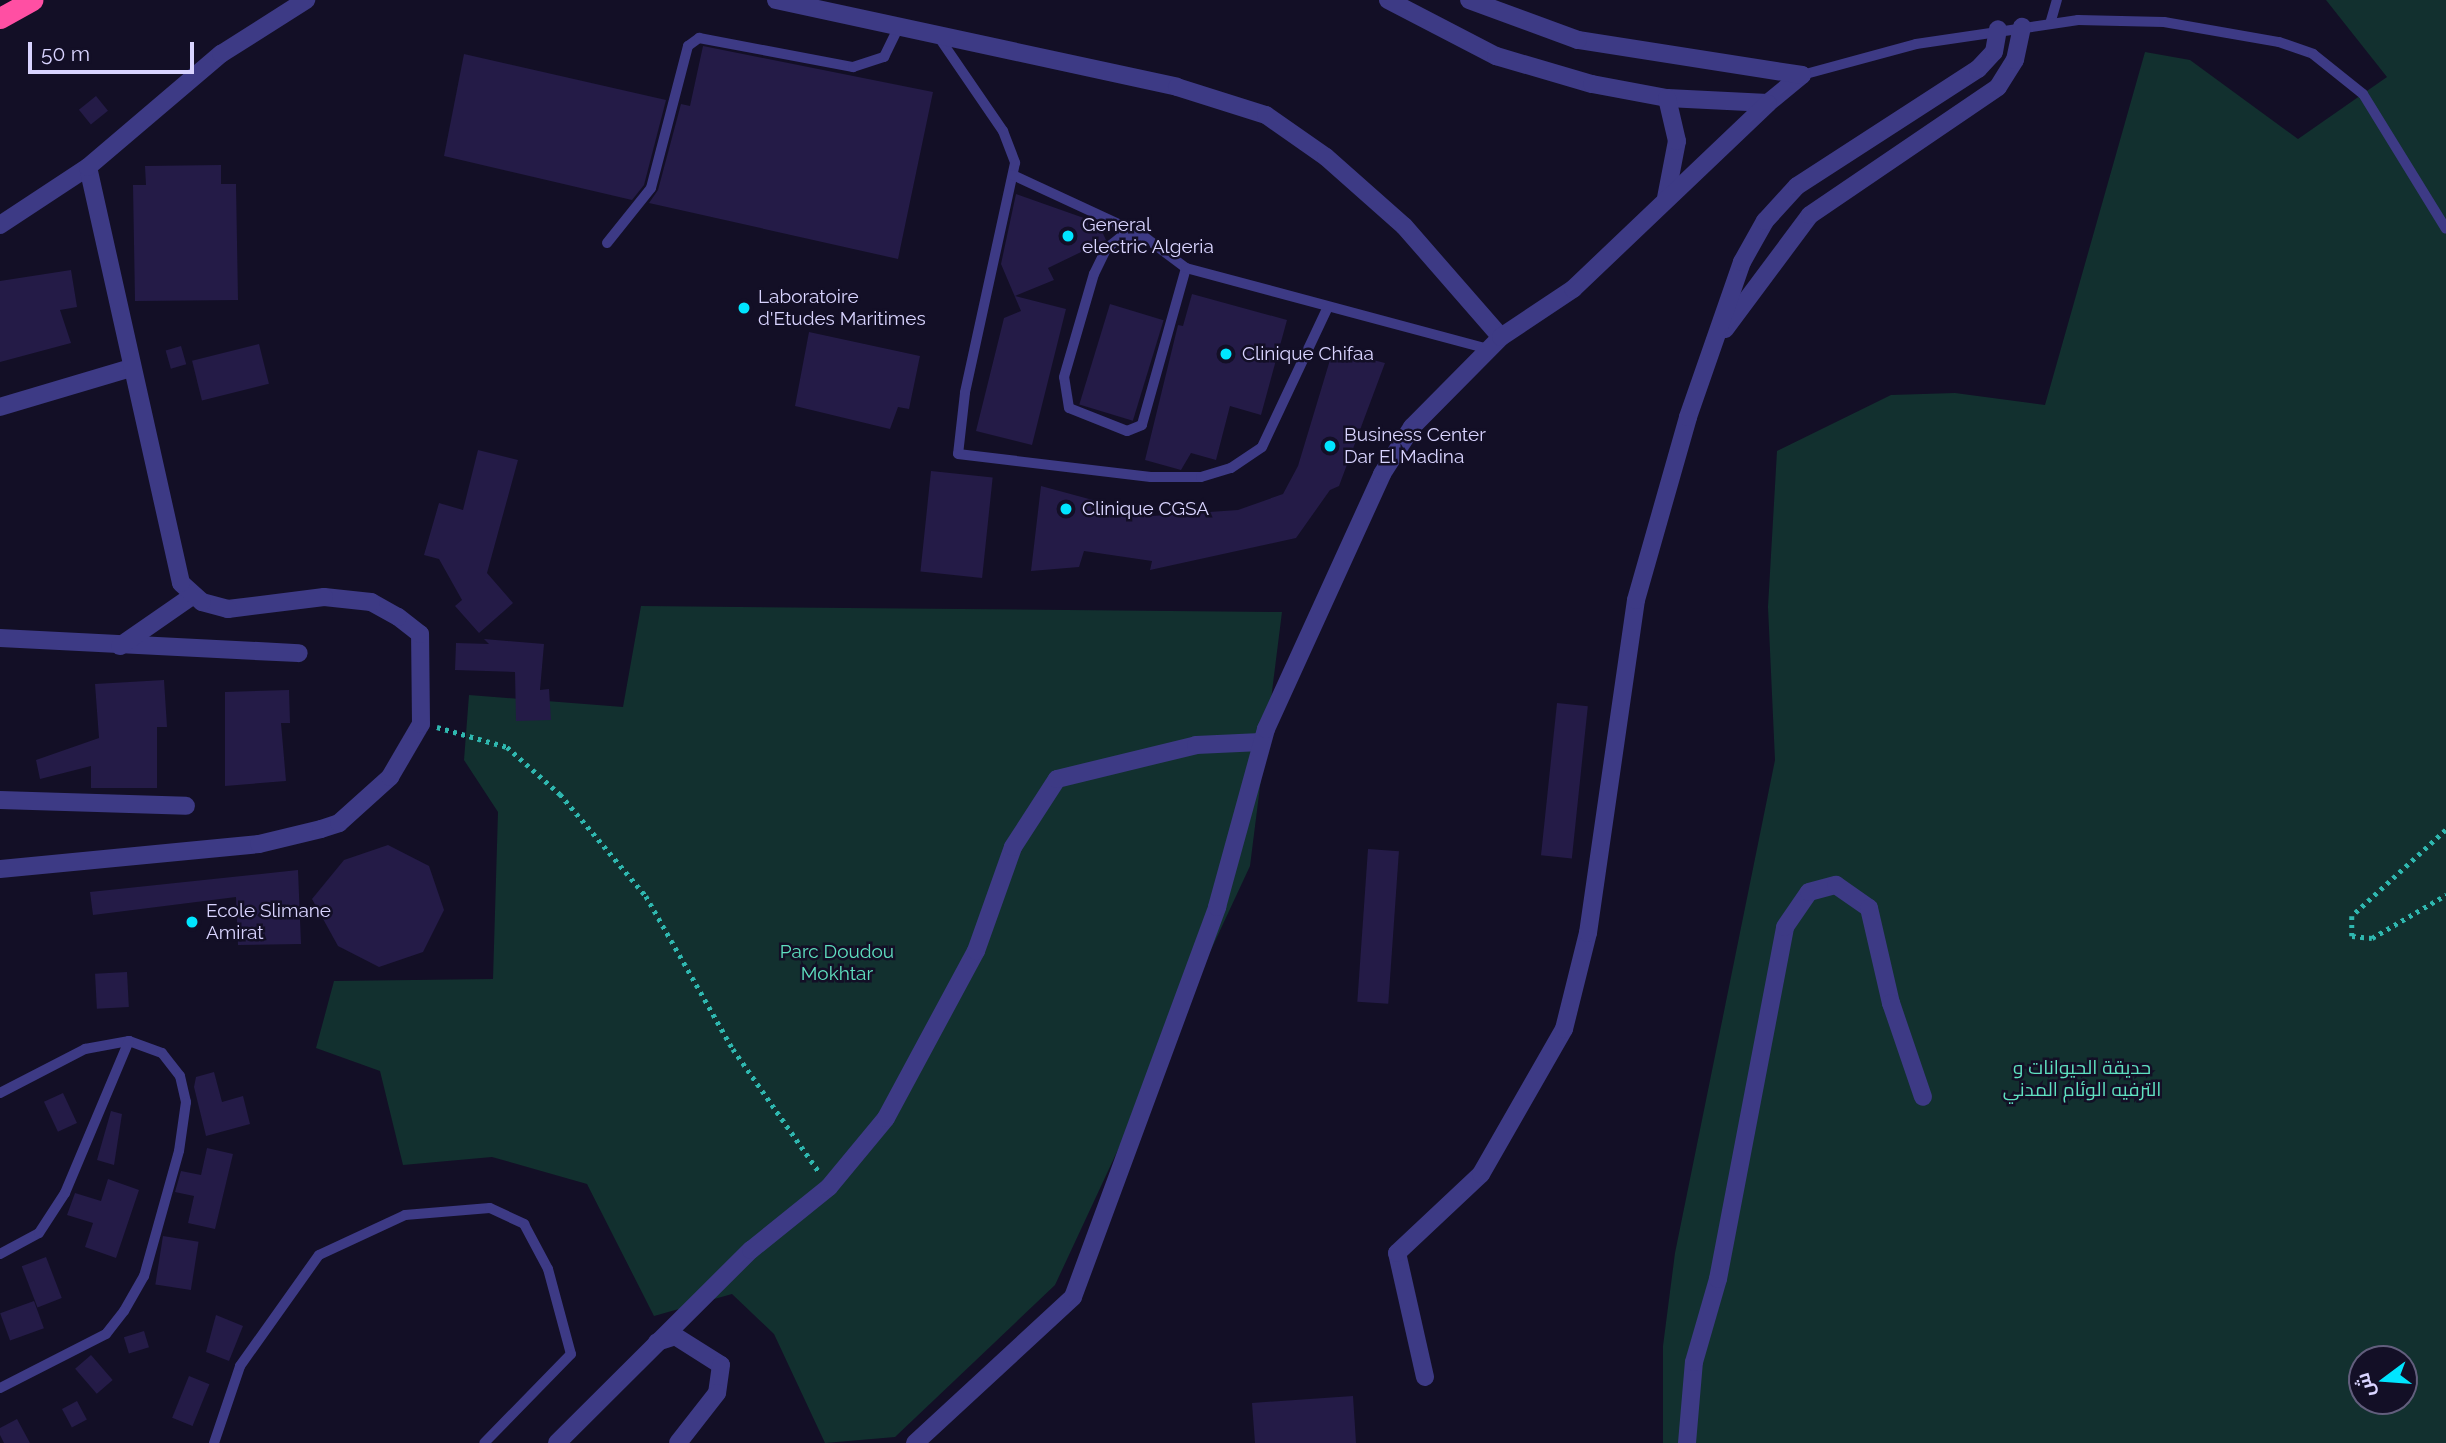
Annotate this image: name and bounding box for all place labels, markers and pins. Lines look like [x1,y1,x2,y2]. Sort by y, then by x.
place label: General electric Algeria [1082,214,1214,258]
marker: General electric Algeria [1060,228,1076,244]
place label: Laboratoire d'Etudes Maritimes [758,286,926,330]
marker: Laboratoire d'Etudes Maritimes [736,300,752,316]
place label: Clinique Chifaa [1242,343,1374,365]
marker: Clinique Chifaa [1216,344,1236,364]
place label: Business Center Dar El Madina [1344,424,1486,468]
marker: Business Center Dar El Madina [1322,438,1338,454]
place label: Clinique CGSA [1082,498,1209,520]
marker: Clinique CGSA [1056,499,1076,519]
place label: Ecole Slimane Amirat [206,900,331,944]
marker: Ecole Slimane Amirat [184,914,200,930]

